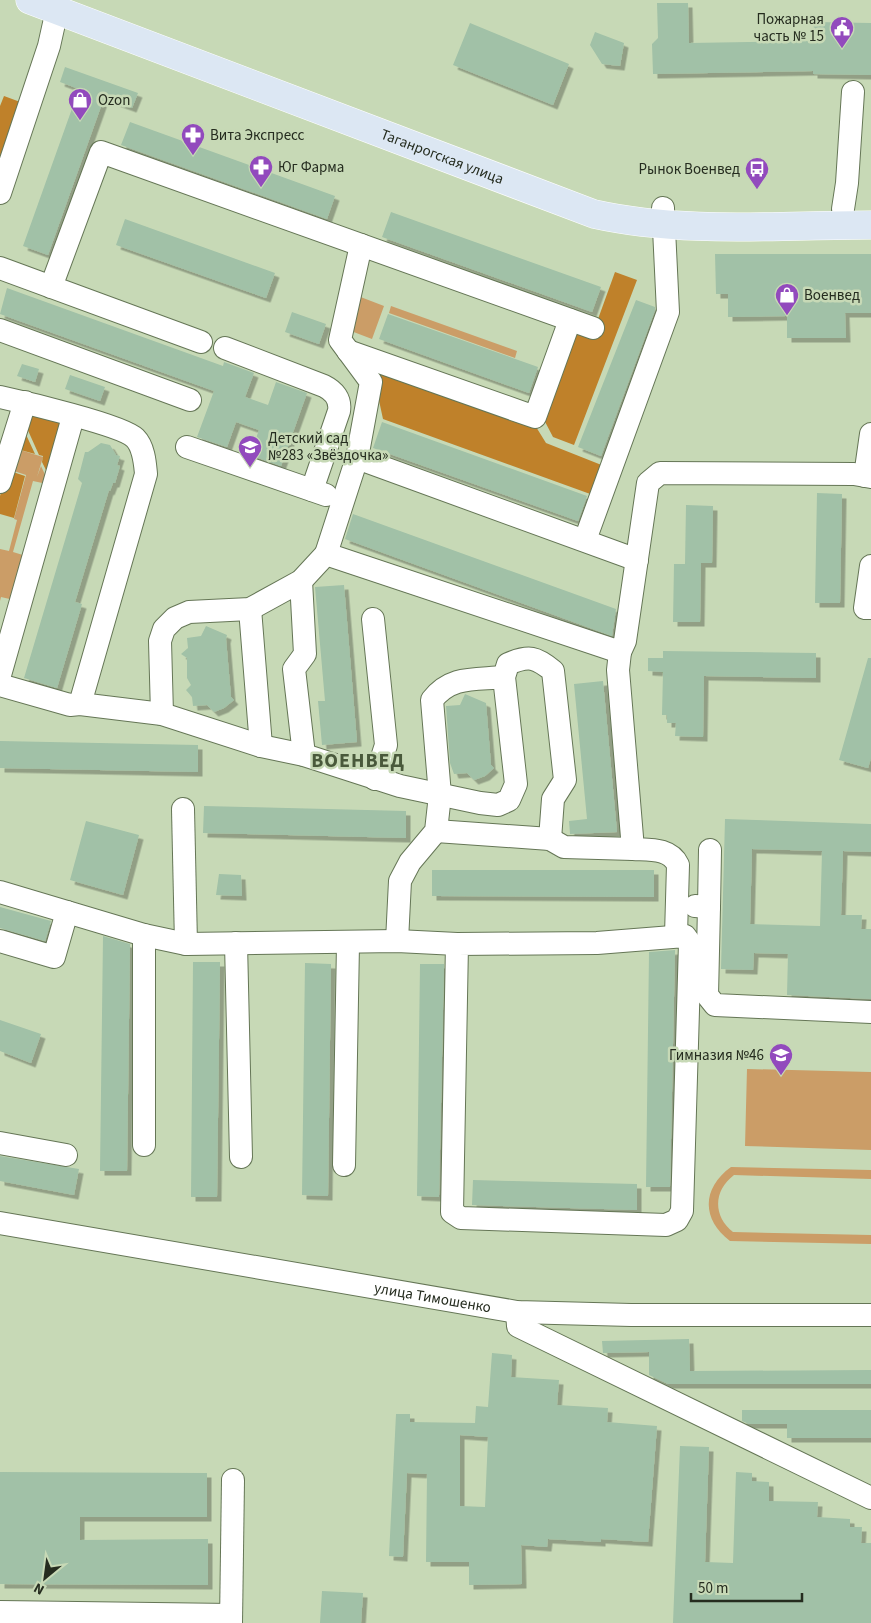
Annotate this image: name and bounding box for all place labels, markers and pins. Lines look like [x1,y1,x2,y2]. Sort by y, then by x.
place label: Пожарная часть № 15 [753,9,824,47]
public building icon: Пожарная часть № 15 [829,15,855,49]
shop icon: Ozon [67,87,93,121]
place label: Ozon [98,90,130,111]
pharmacy icon: Вита Экспресс [180,122,206,156]
place label: Вита Экспресс [210,125,305,146]
pharmacy icon: Юг Фарма [248,154,274,188]
bus stop icon: Рынок Военвед [744,156,770,190]
place label: Юг Фарма [278,157,344,178]
place label: Рынок Военвед [639,159,740,180]
shop icon: Военвед [774,282,800,316]
place label: Военвед [804,285,860,306]
place label: Детский сад №283 «Звёздочка» [268,428,388,466]
school or university icon: Детский сад №283 «Звёздочка» [237,434,263,468]
school or university icon: Гимназия №46 [768,1042,794,1076]
place label: Гимназия №46 [669,1045,764,1066]

